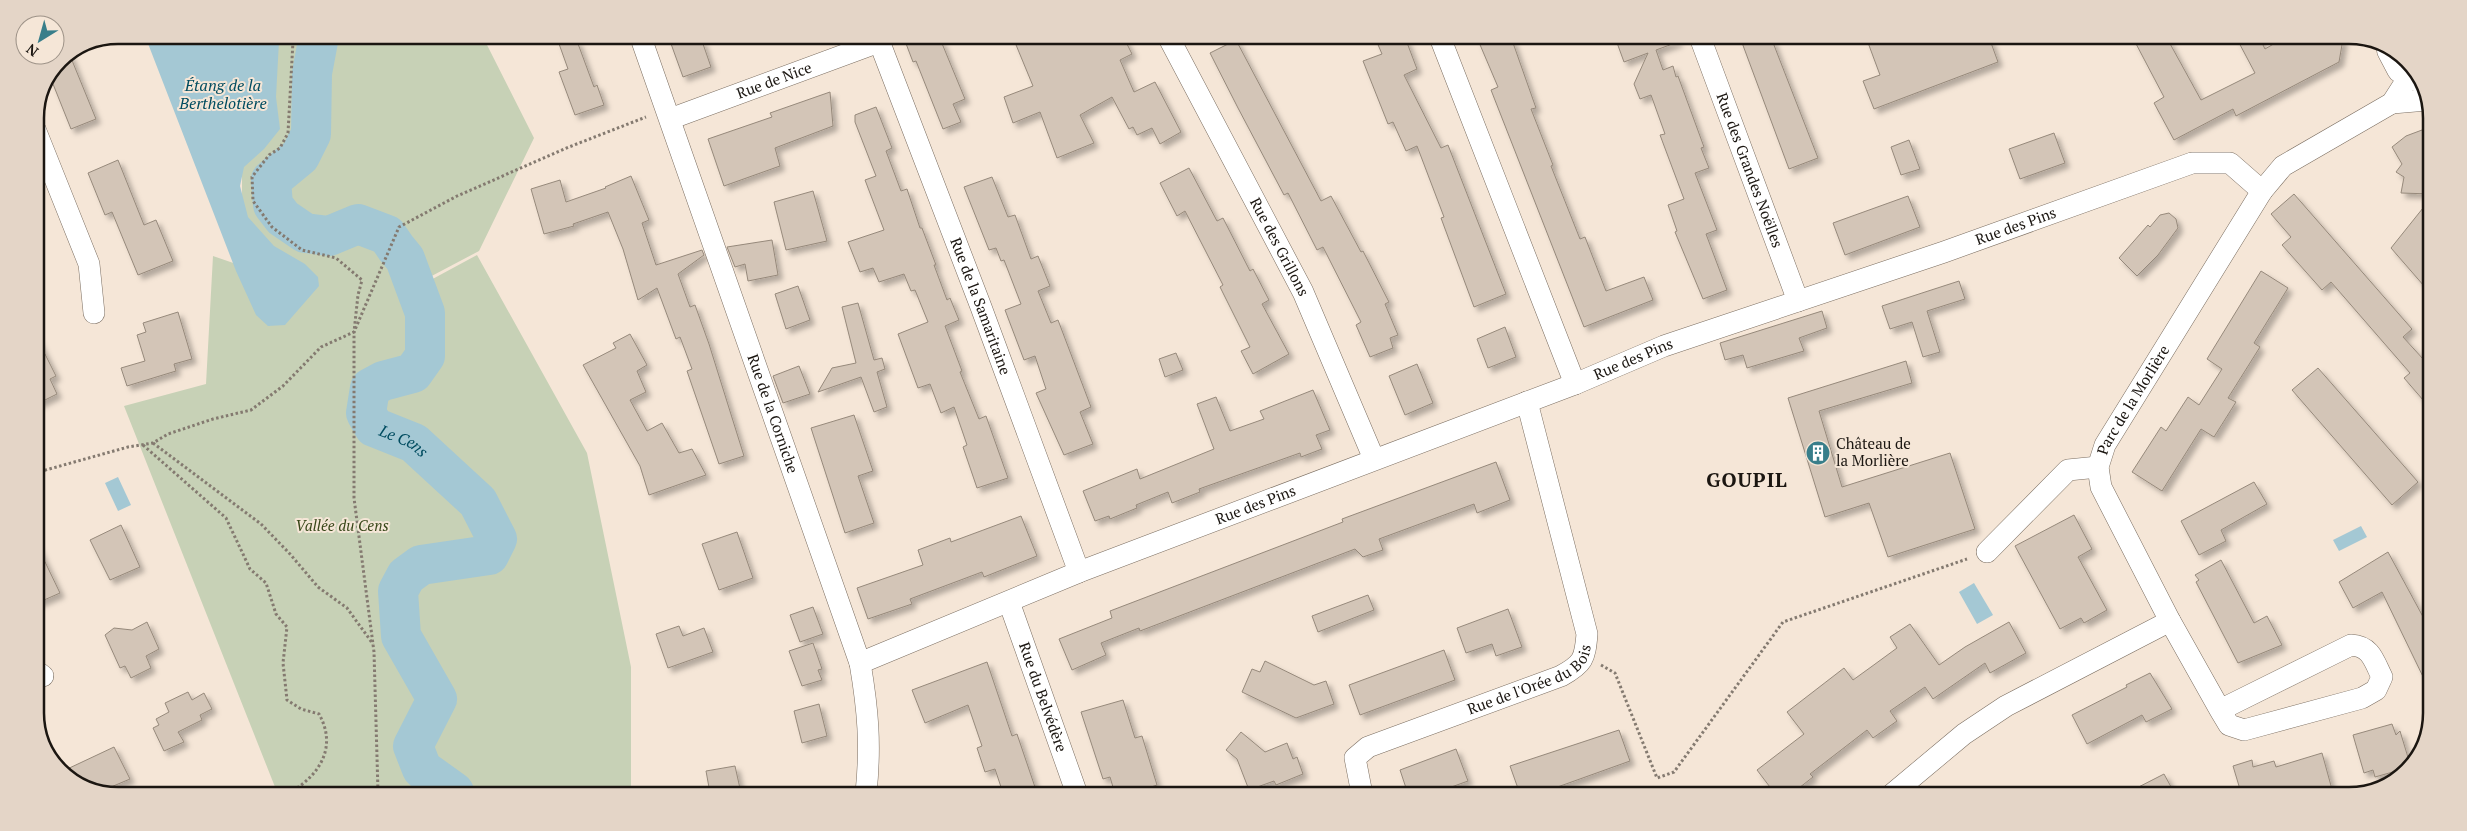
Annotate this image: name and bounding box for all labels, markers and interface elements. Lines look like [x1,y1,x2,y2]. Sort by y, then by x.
north arrow [15,15,65,65]
text: N [22,40,42,62]
street label: Rue de Nice [733,57,814,103]
water label: Étang de la Berthelotière [178,74,267,114]
street label: Rue des Grandes Noëlles [1712,90,1788,250]
street label: Rue des Grillons [1246,194,1314,299]
street label: Rue des Pins [1972,202,2059,249]
street label: Rue de la Samaritaine [946,234,1016,377]
street label: Rue des Pins [1590,333,1675,384]
street label: Parc de la Morlière [2092,341,2173,457]
street label: Rue de la Corniche [744,351,804,476]
water label: Le Cens [375,419,433,462]
place label: Château de la Morlière [1836,433,1911,470]
building icon: Château de la Morlière [1805,440,1831,466]
district label: GOUPIL [1706,466,1788,493]
street label: Rue des Pins [1212,480,1298,528]
park label: Vallée du Cens [295,515,389,535]
street label: Rue du Belvédère [1015,639,1072,755]
street label: Rue de l'Orée du Bois [1464,643,1595,719]

